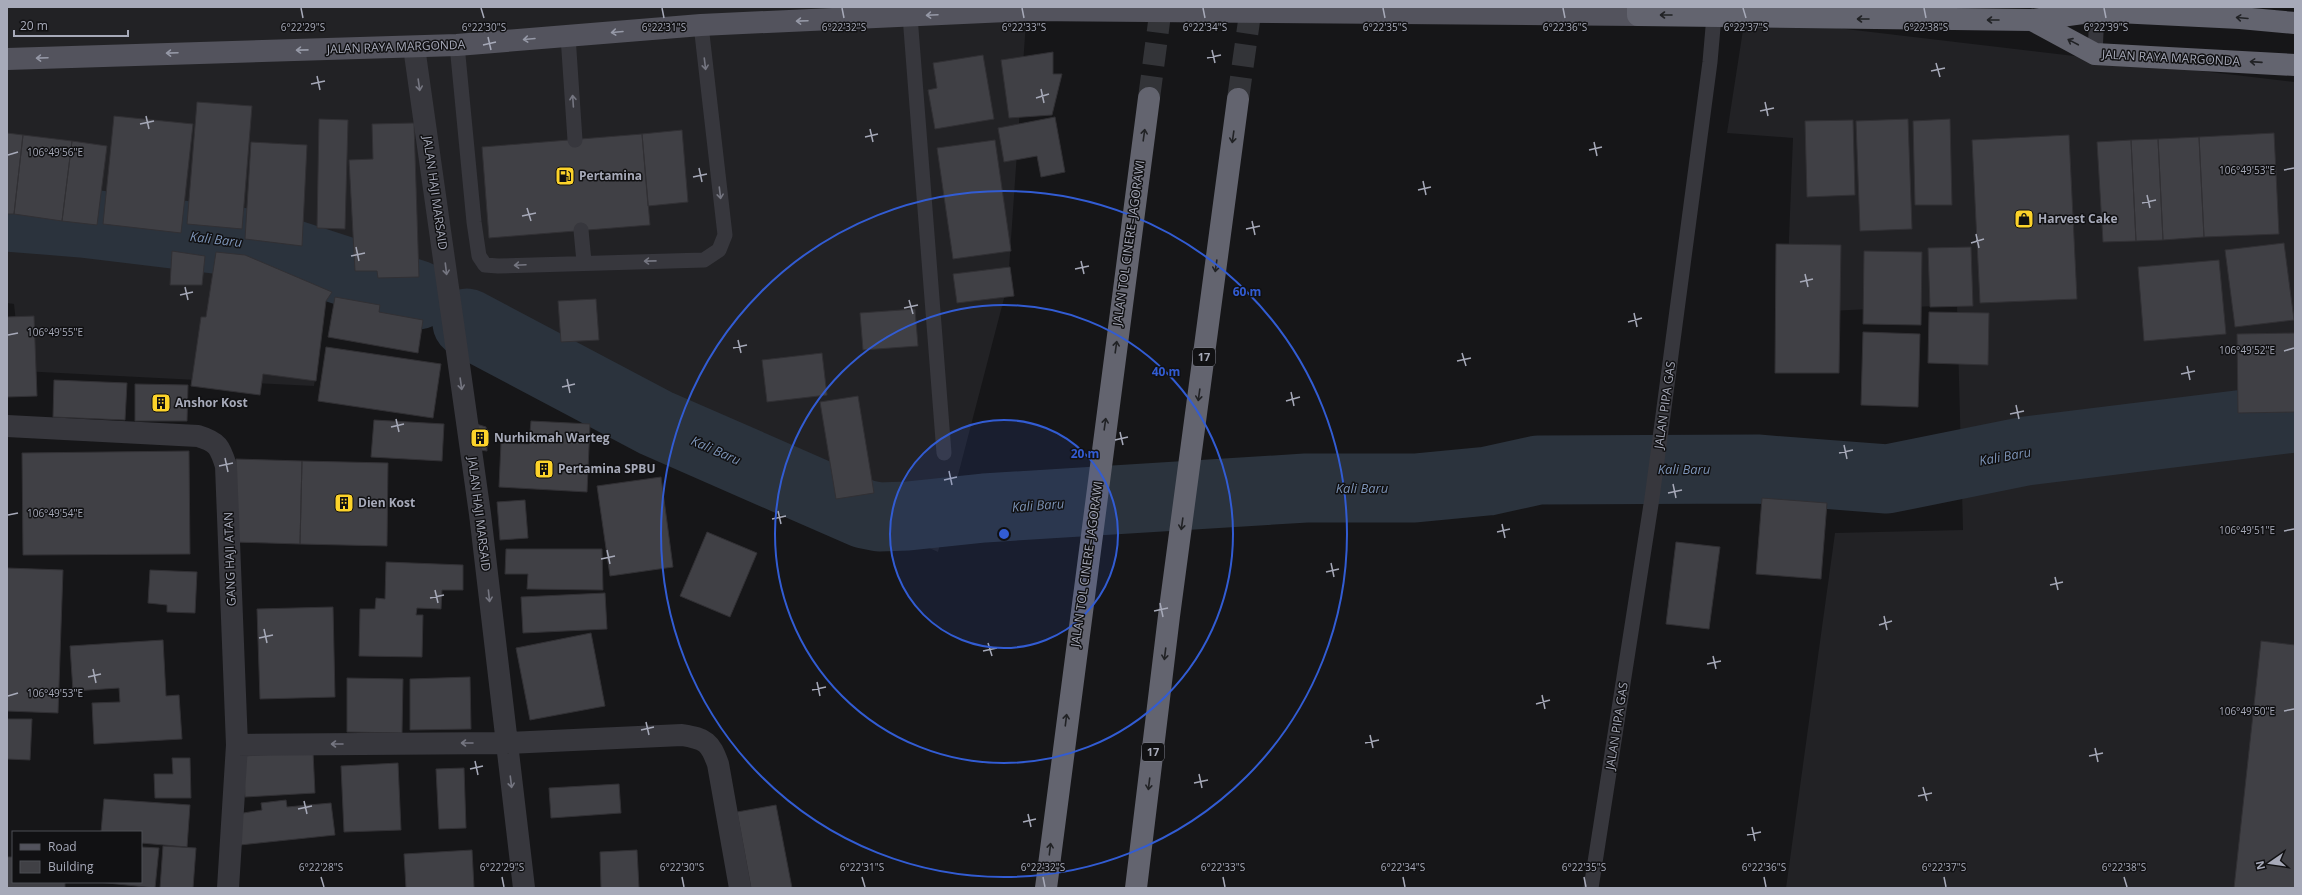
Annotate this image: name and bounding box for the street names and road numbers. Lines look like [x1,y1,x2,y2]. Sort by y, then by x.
street label: JALAN RAYA MARGONDA [326,36,466,57]
street label: JALAN RAYA MARGONDA [2100,45,2241,70]
street label: JALAN HAJI MARSAID [419,134,452,251]
street label: JALAN TOL CINERE–JAGORAWI [1108,159,1149,328]
road number: 17 [1193,348,1215,366]
street label: JALAN PIPA GAS [1650,360,1679,451]
street label: JALAN HAJI MARSAID [464,455,495,572]
street label: JALAN TOL CINERE–JAGORAWI [1066,480,1107,649]
street label: GANG HAJI ATAN [219,512,240,606]
street label: JALAN PIPA GAS [1601,681,1632,772]
road number: 17 [1142,743,1164,761]

